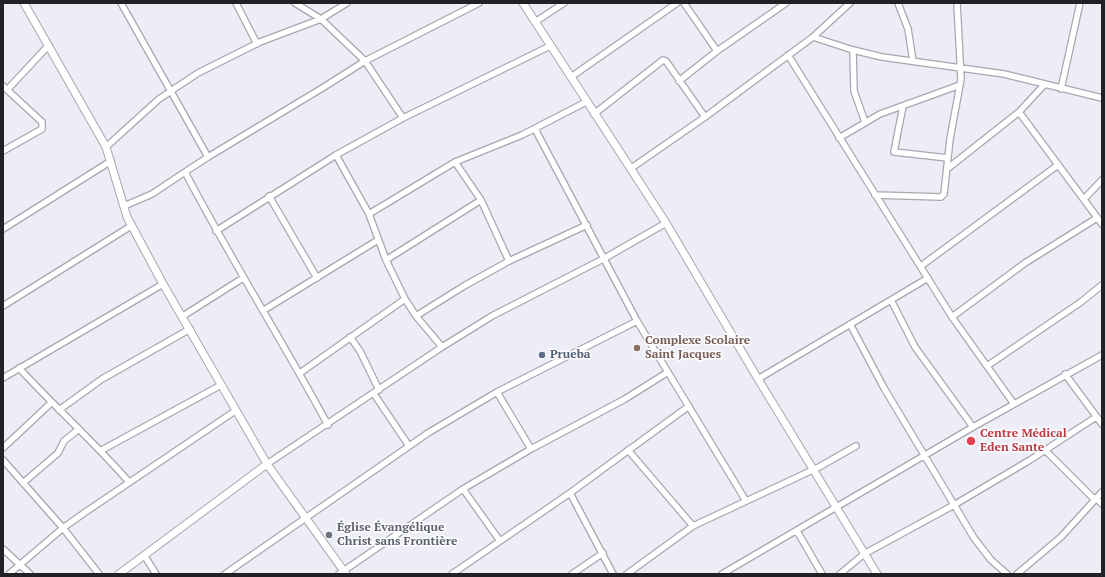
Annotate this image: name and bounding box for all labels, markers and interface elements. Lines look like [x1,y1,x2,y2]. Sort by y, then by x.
place label: Complexe Scolaire Saint Jacques [645,334,750,362]
marker: Complexe Scolaire Saint Jacques [632,343,642,353]
place label: Prueba [550,348,590,362]
marker: Prueba [537,350,547,360]
place label: Centre Médical Eden Sante [980,427,1067,455]
marker: Centre Médical Eden Sante [965,435,977,447]
place label: Église Évangélique Christ sans Frontière [337,521,457,549]
marker: Église Évangélique Christ sans Frontière [324,530,334,540]

